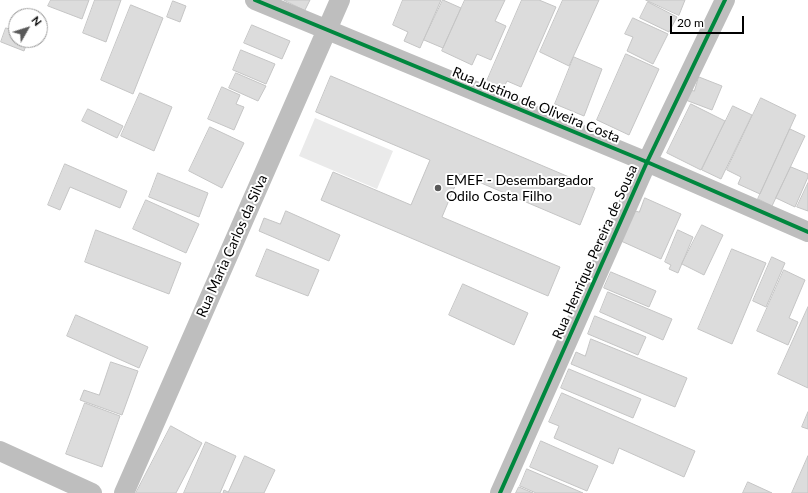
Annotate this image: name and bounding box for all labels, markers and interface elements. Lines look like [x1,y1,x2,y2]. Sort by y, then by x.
north arrow [8,8,48,48]
scale bar [672,8,746,34]
text: N [29,13,45,28]
text: 20 m [677,15,704,30]
street label: Rua Justino de Oliveira Costa [450,64,622,146]
street label: Rua Henrique Pereira de Sousa [549,162,641,342]
street label: Rua Maria Carlos da Silva [193,172,271,320]
place label: EMEF - Desembargador Odilo Costa Filho [446,172,593,204]
marker: EMEF - Desembargador Odilo Costa Filho [433,183,443,193]

